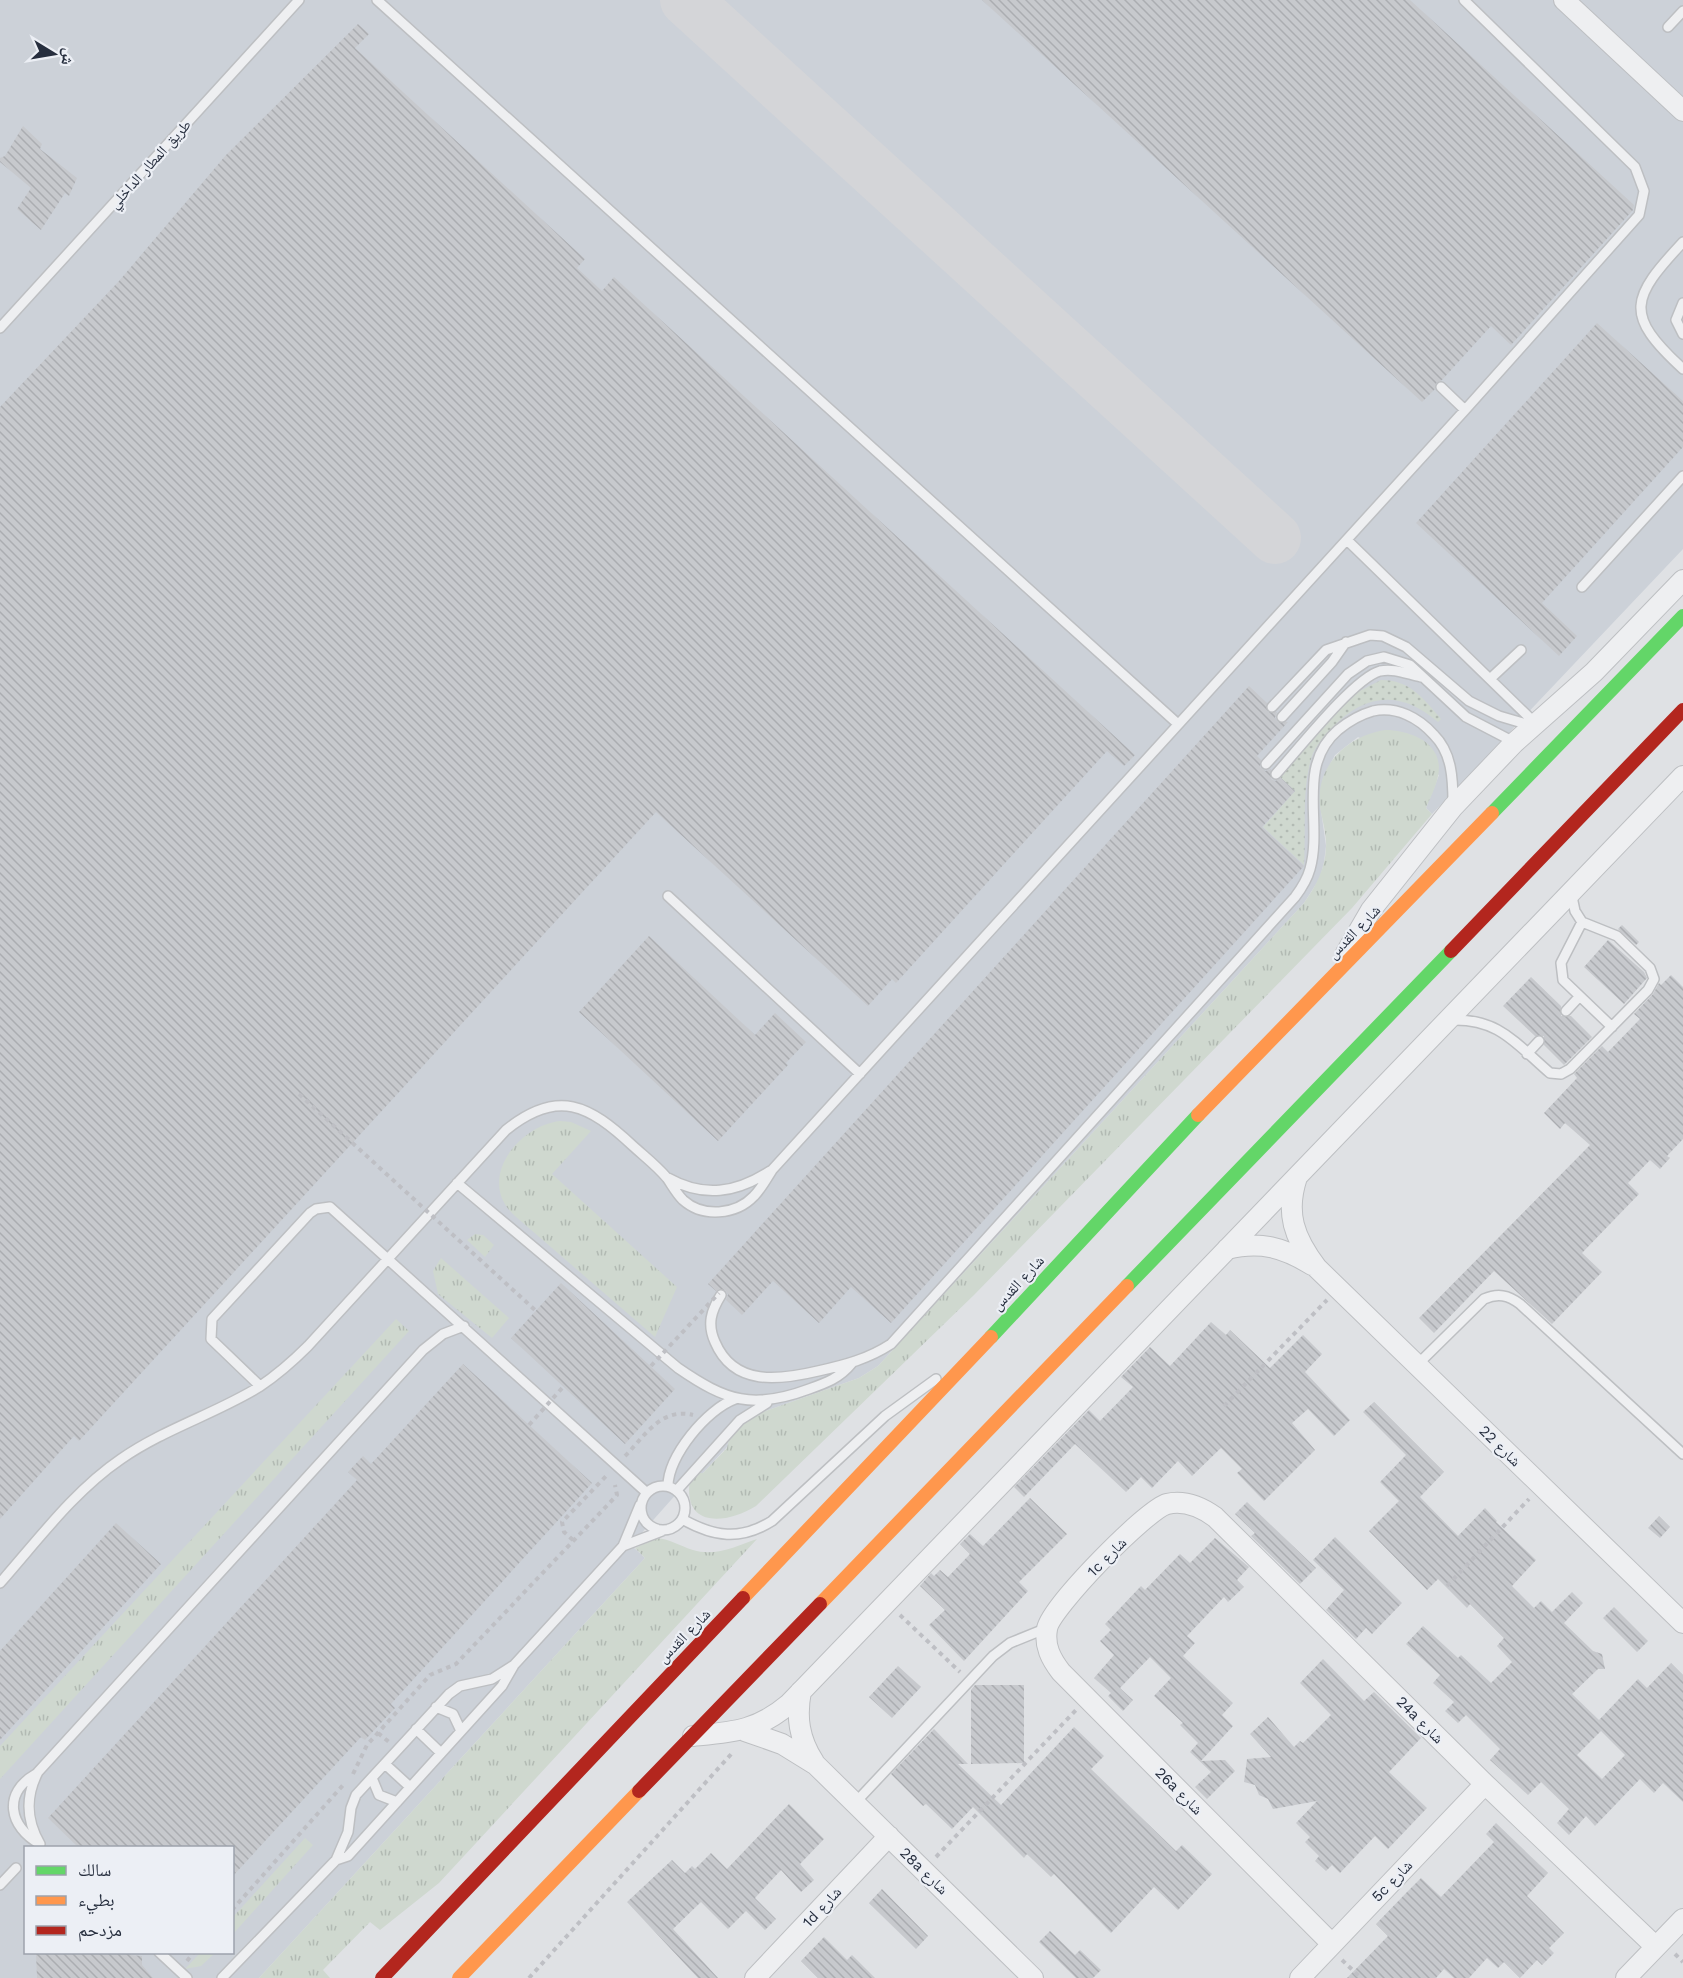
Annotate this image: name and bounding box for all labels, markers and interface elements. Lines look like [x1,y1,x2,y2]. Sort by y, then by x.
north arrow [24,24,84,84]
text: ش [57,47,79,67]
street label: طريق المطار الداخلي [105,116,197,214]
street label: شارع القدس [1324,901,1385,964]
street label: شارع القدس [988,1252,1049,1315]
street label: شارع 22 [1475,1422,1525,1471]
street label: 1c شارع [1084,1534,1131,1581]
street label: شارع القدس [654,1605,715,1668]
street label: 24a شارع [1392,1693,1447,1748]
street label: 26a شارع [1151,1764,1207,1819]
street label: 28a شارع [896,1844,952,1899]
legend [24,1846,234,1954]
street label: 5c شارع [1368,1856,1417,1906]
text: سالك [78,1859,111,1880]
street label: 1d شارع [799,1883,846,1932]
text: بطيء [78,1889,115,1915]
text: مزدحم [78,1919,122,1942]

